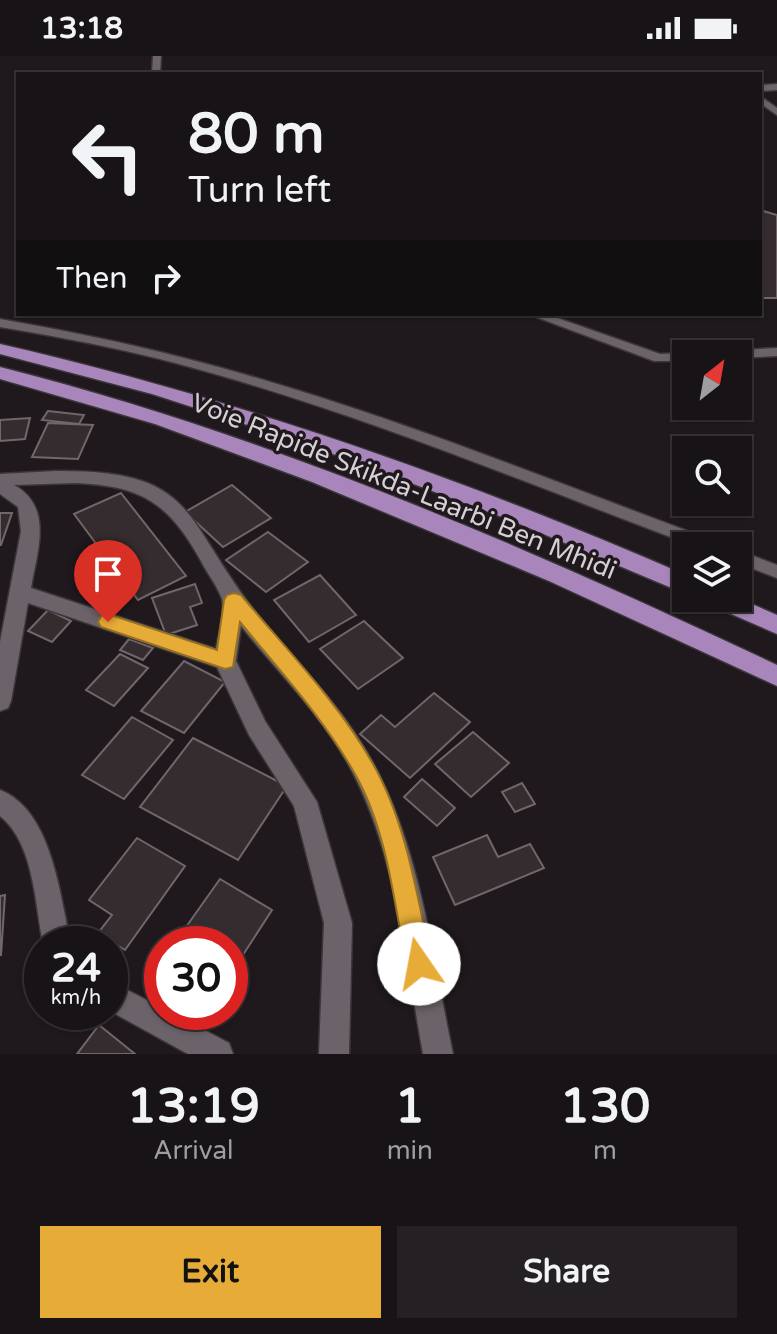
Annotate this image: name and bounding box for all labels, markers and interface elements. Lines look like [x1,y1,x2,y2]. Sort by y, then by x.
text: 13:18 [40,10,123,47]
text: 80 m [188,101,324,168]
icon: left [56,104,160,208]
text: Turn left [188,169,331,212]
icon: right [144,256,188,300]
text: Then [56,260,128,297]
north arrow [672,340,752,420]
map controls [672,340,752,612]
street label: Voie Rapide Skikda-Laarbi Ben Mhidi [187,387,621,586]
button: search [672,436,752,516]
button: layers [672,532,752,612]
pin [74,540,142,622]
icon: arrive [86,552,130,596]
position arrow [377,922,461,1006]
speed limit sign: 30 [144,926,248,1030]
text: 24 [51,944,101,992]
text: km/h [51,986,101,1010]
text: 13:19 [127,1078,260,1136]
text: 1 [395,1078,425,1136]
text: 130 [560,1078,650,1136]
text: Arrival [153,1135,234,1166]
text: min [387,1135,433,1166]
text: m [593,1135,617,1166]
button: Exit [40,1226,381,1318]
button: Share [397,1226,737,1318]

